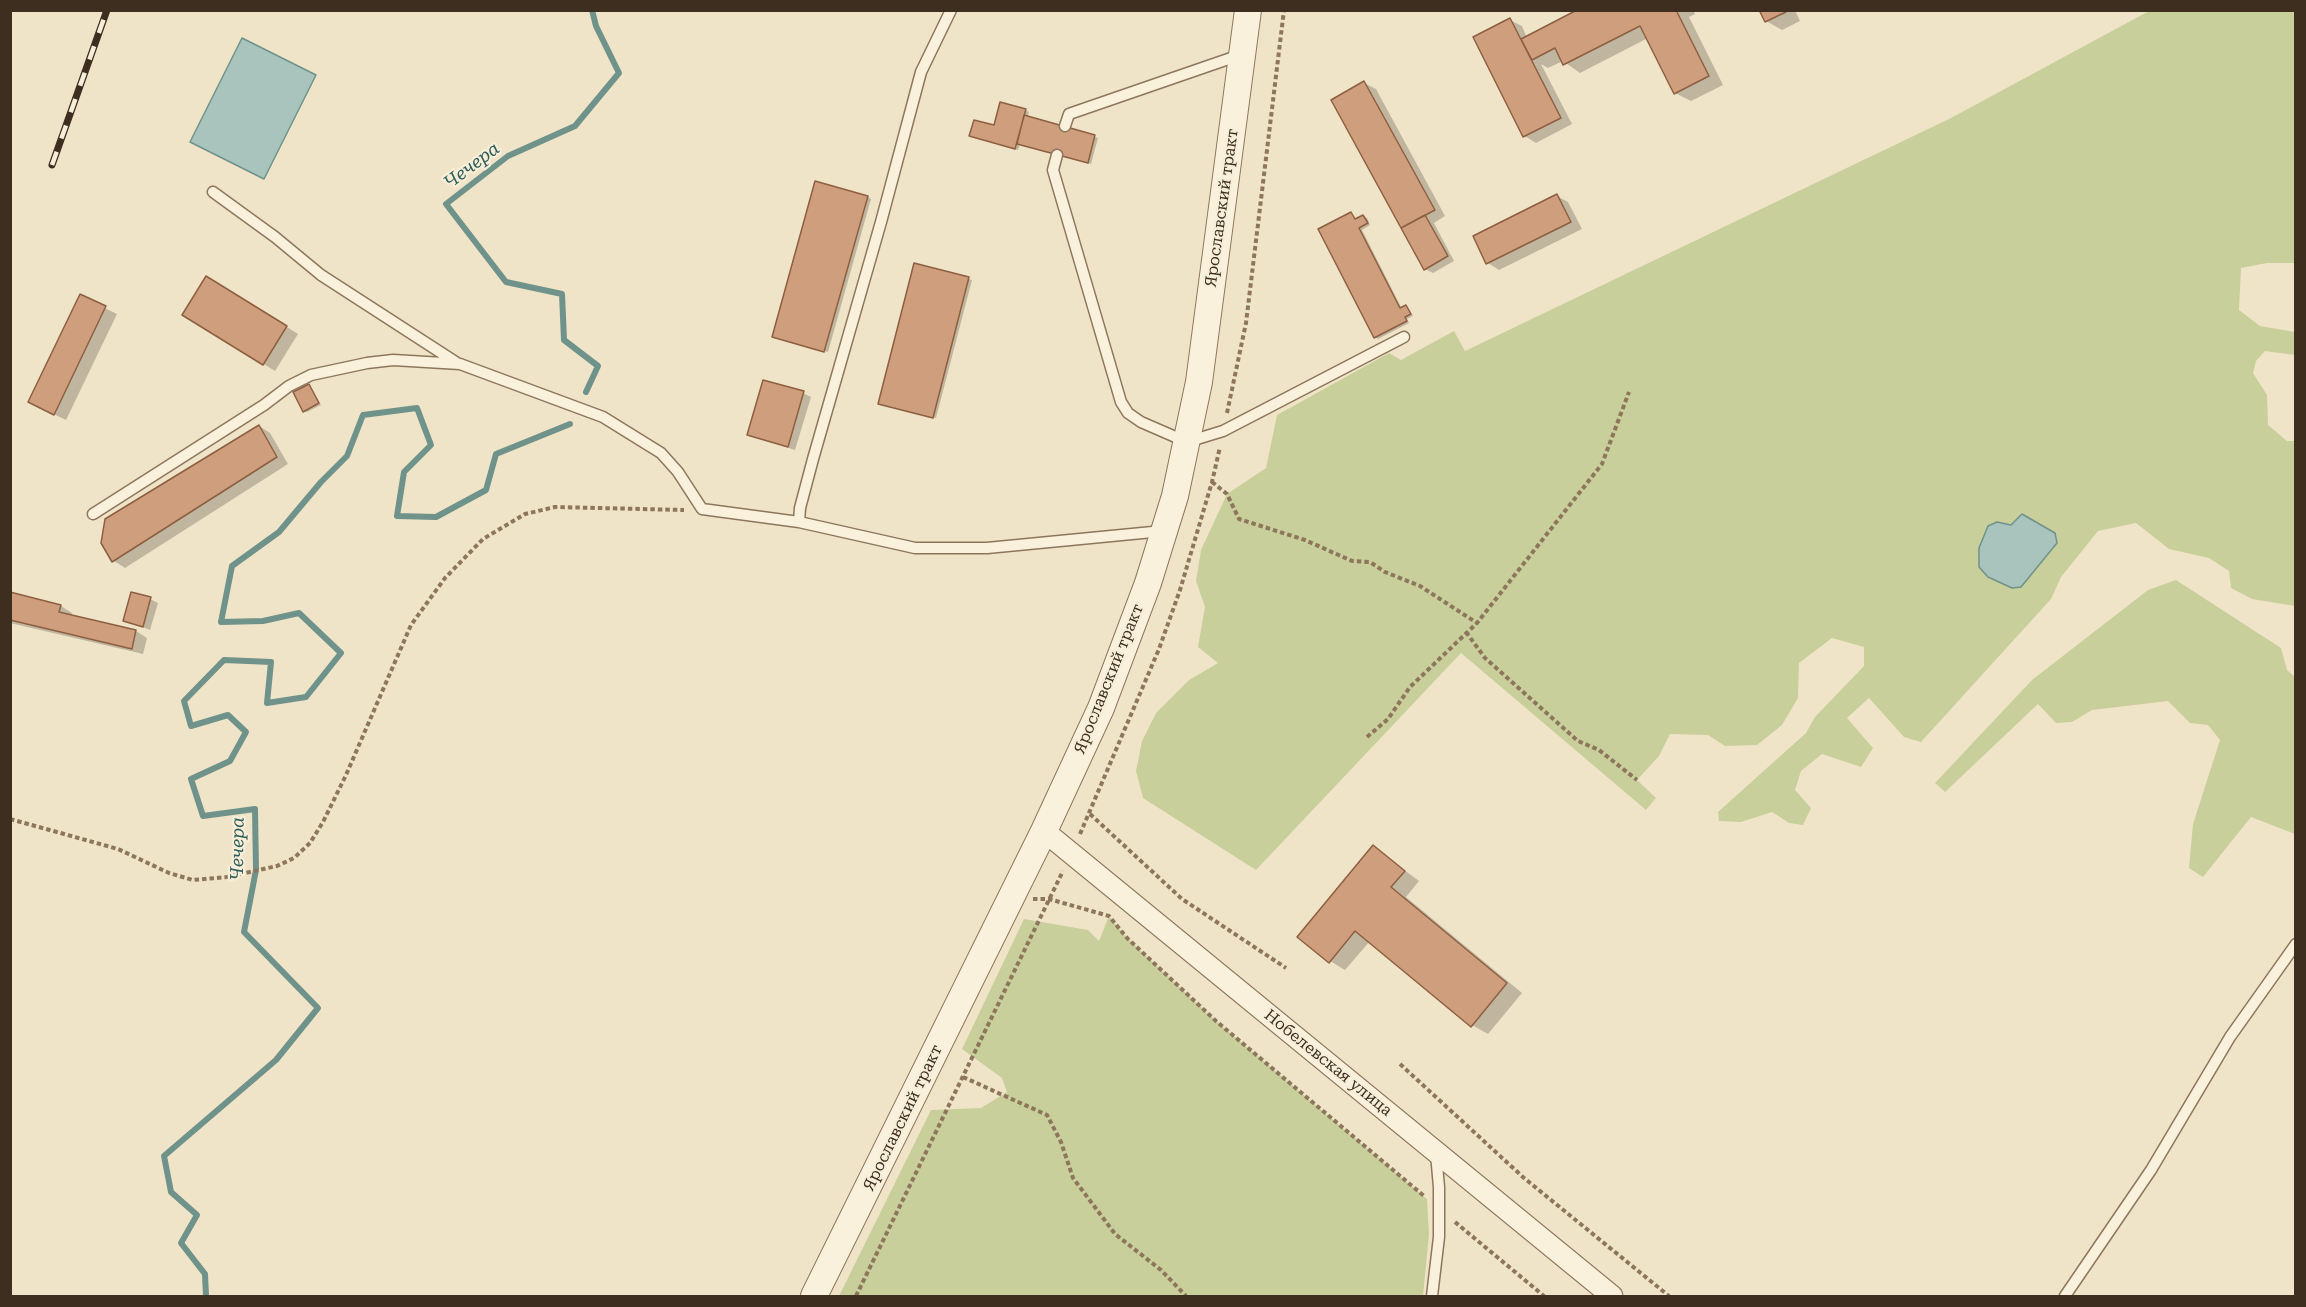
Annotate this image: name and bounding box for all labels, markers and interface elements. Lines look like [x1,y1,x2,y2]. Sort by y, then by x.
street label: Ярославский тракт [1201,127,1243,289]
water label: Чечера [440,138,504,194]
street label: Ярославский тракт [1070,601,1148,757]
water label: Чечера [227,817,249,881]
street label: Нобелевская улица [1260,1006,1396,1120]
street label: Ярославский тракт [859,1042,947,1194]

